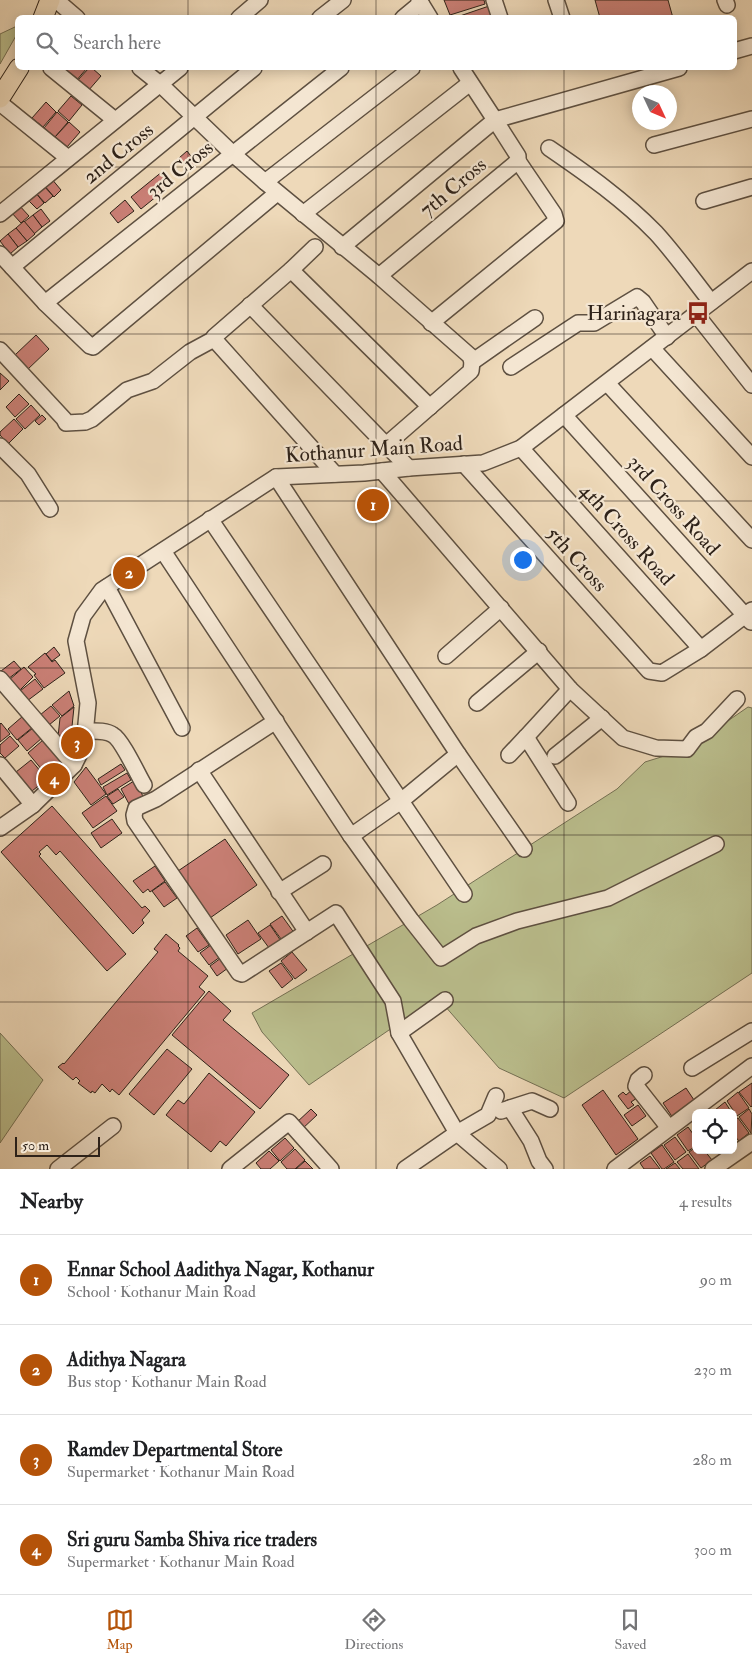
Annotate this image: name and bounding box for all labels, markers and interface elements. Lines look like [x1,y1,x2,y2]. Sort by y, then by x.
search box [15,15,737,70]
icon: search [33,29,61,57]
text: Search here [73,31,161,55]
north arrow [632,85,677,130]
street label: 2nd Cross [77,117,159,190]
street label: 3rd Cross [142,134,219,204]
street label: 7th Cross [414,152,492,223]
place label: Harinagara [587,300,681,327]
bus stop icon: Harinagara [685,300,711,326]
street label: Kothanur Main Road [284,430,465,469]
street label: 3rd Cross Road [621,449,726,562]
street label: 4th Cross Road [573,477,680,592]
pin: 1 [357,486,389,524]
street label: 5th Cross [540,521,613,598]
your location [510,547,536,573]
pin: 2 [113,554,145,592]
pin: 3 [61,724,93,762]
pin: 4 [38,760,70,798]
map controls [692,1109,737,1154]
button: locate [692,1109,737,1154]
scale bar [15,1134,100,1157]
text: 50 m [22,1137,49,1154]
text: Nearby [20,1188,83,1215]
text: 4 results [679,1192,732,1212]
text: Ennar School Aadithya Nagar, Kothanur [67,1258,374,1282]
text: 1 [33,1270,39,1290]
text: 90 m [700,1270,732,1290]
text: School · Kothanur Main Road [67,1282,256,1302]
text: Adithya Nagara [67,1348,186,1372]
text: 2 [32,1360,40,1380]
text: 230 m [694,1360,732,1380]
text: Bus stop · Kothanur Main Road [67,1372,267,1392]
text: Ramdev Departmental Store [67,1438,283,1462]
text: 3 [33,1450,39,1470]
text: 280 m [692,1450,732,1470]
text: Supermarket · Kothanur Main Road [67,1462,295,1482]
text: Sri guru Samba Shiva rice traders [67,1528,317,1552]
text: 4 [32,1540,40,1560]
text: 300 m [694,1540,732,1560]
text: Supermarket · Kothanur Main Road [67,1552,295,1572]
tab: Map [106,1606,134,1653]
tab: Directions [345,1606,403,1653]
tab: Saved [614,1606,646,1653]

